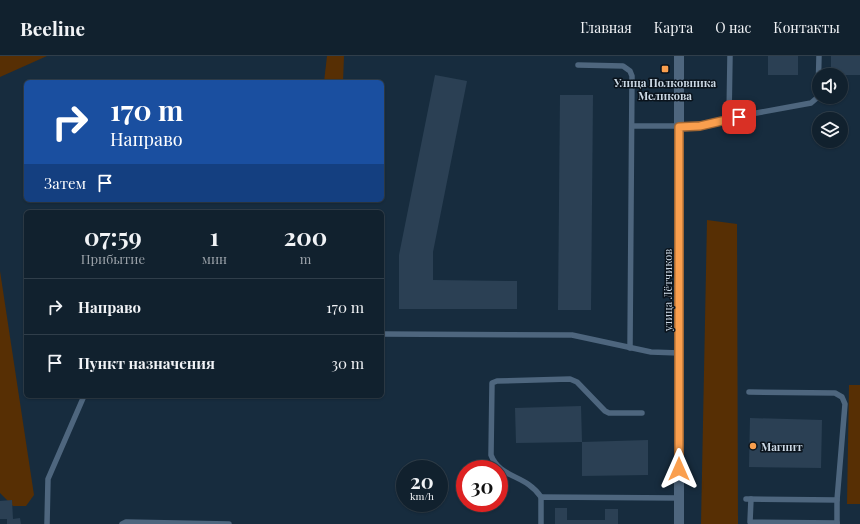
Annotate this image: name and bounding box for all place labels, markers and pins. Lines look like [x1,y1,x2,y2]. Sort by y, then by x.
marker: Улица Полковника Меликова [660,64,670,74]
place label: Улица Полковника Меликова [613,75,716,103]
pin [722,100,756,134]
place label: Магнит [761,439,803,454]
marker: Магнит [748,441,758,451]

